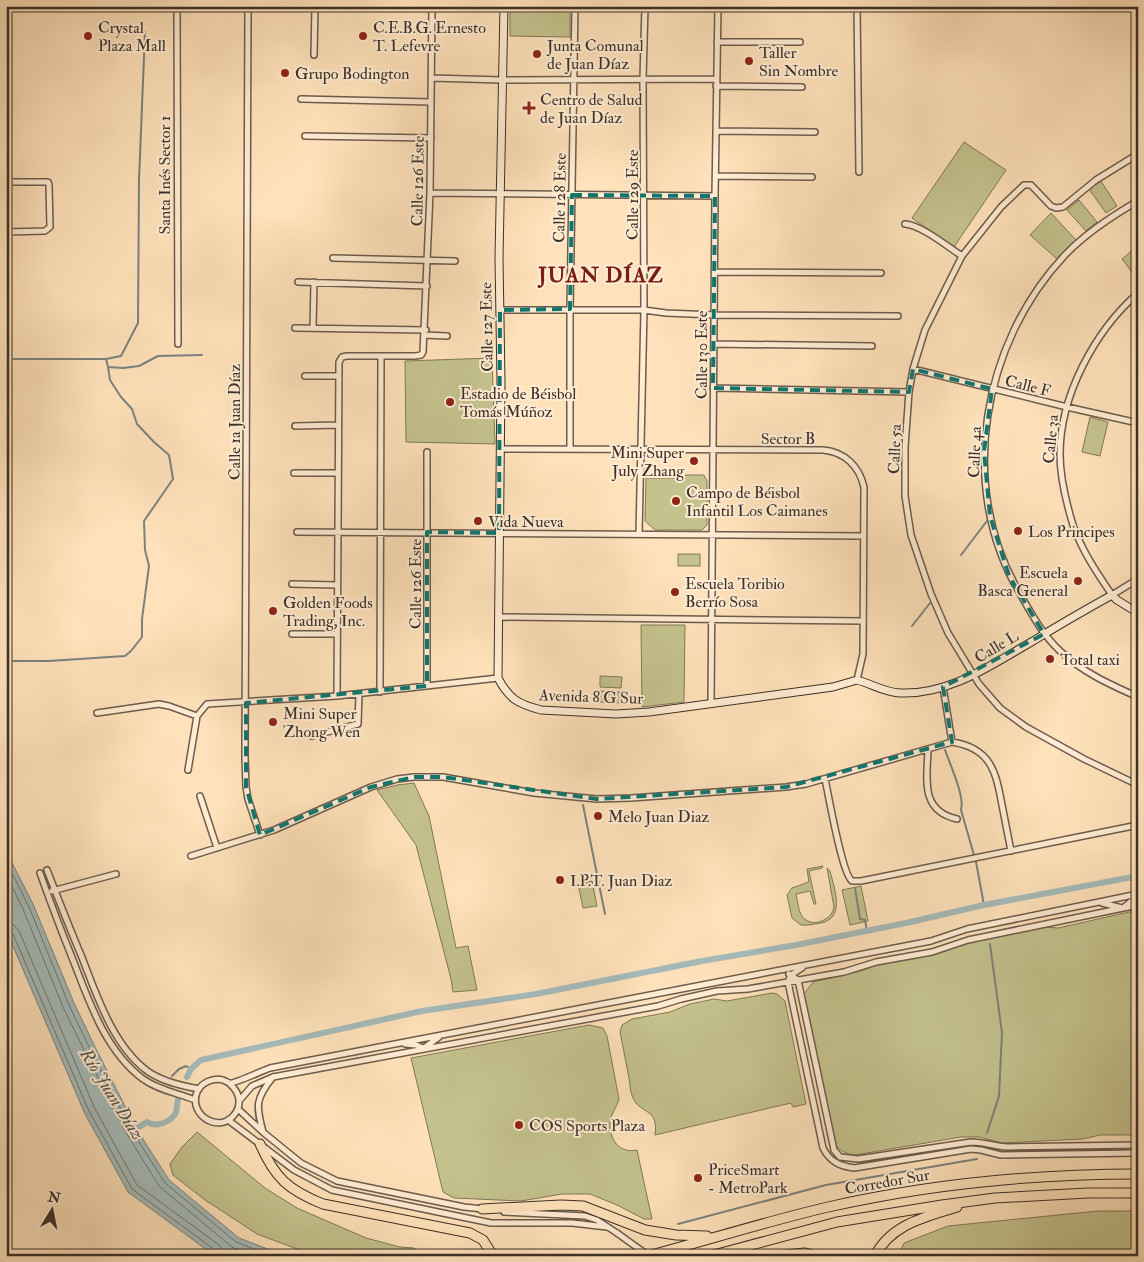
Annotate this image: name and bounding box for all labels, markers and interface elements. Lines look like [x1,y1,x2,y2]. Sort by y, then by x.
place label: Crystal Plaza Mall [98,18,166,56]
place label: C.E.B.G. Ernesto T. Lefevre [373,18,486,56]
marker: Crystal Plaza Mall [82,30,94,42]
marker: C.E.B.G. Ernesto T. Lefevre [357,30,369,42]
place label: Junta Comunal de Juan Díaz [546,36,644,75]
place label: Taller Sin Nombre [759,43,838,81]
marker: Junta Comunal de Juan Díaz [531,48,543,60]
marker: Taller Sin Nombre [743,55,755,67]
place label: Grupo Bodington [295,64,409,85]
marker: Grupo Bodington [279,67,291,79]
place label: Centro de Salud de Juan Díaz [540,90,642,129]
marker: Centro de Salud de Juan Díaz [522,101,536,115]
street label: Santa Inés Sector 1 [155,116,175,234]
street label: Calle 126 Este [407,135,429,226]
street label: Calle 129 Este [623,149,643,240]
street label: Calle 128 Este [549,153,571,243]
district label: JUAN DÍAZ [537,262,664,289]
street label: Calle 127 Este [476,282,498,372]
street label: Calle 130 Este [692,310,712,399]
street label: Calle 1a Juan Díaz [225,364,246,480]
street label: Calle F [1003,371,1053,401]
place label: Estadio de Béisbol Tomás Múñoz [460,384,576,422]
marker: Estadio de Béisbol Tomás Múñoz [444,396,456,408]
street label: Calle 3a [1039,413,1063,464]
street label: Calle 5a [884,423,906,474]
street label: Calle 4a [964,425,986,478]
street label: Sector B [761,429,815,449]
place label: Mini Super July Zhang [611,443,685,482]
marker: Mini Super July Zhang [688,455,700,467]
place label: Campo de Béisbol Infantil Los Caimanes [686,483,828,521]
marker: Campo de Béisbol Infantil Los Caimanes [670,495,682,507]
place label: Vida Nueva [488,512,564,532]
marker: Vida Nueva [472,515,484,527]
place label: Los Principes [1028,522,1115,543]
marker: Los Principes [1012,525,1024,537]
street label: Calle 126 Este [406,538,426,629]
place label: Escuela Basca General [977,563,1068,601]
place label: Escuela Toribio Berrío Sosa [685,574,785,612]
marker: Escuela Basca General [1072,575,1084,587]
marker: Escuela Toribio Berrío Sosa [669,586,681,598]
place label: Golden Foods Trading, Inc. [283,593,373,631]
marker: Golden Foods Trading, Inc. [267,605,279,617]
street label: Calle L [971,626,1023,668]
place label: Total taxi [1060,650,1120,670]
marker: Total taxi [1044,653,1056,665]
street label: Avenida 8 G Sur [538,685,643,709]
place label: Mini Super Zhong Wen [283,704,360,742]
marker: Mini Super Zhong Wen [267,716,279,728]
place label: Melo Juan Diaz [608,807,709,828]
marker: Melo Juan Diaz [592,810,604,822]
place label: I.P.T. Juan Diaz [570,871,673,892]
marker: I.P.T. Juan Diaz [554,874,566,886]
water label: Río Juan Díaz [74,1043,149,1144]
place label: COS Sports Plaza [529,1116,645,1137]
marker: COS Sports Plaza [513,1119,525,1131]
place label: PriceSmart - MetroPark [708,1160,788,1198]
street label: Corredor Sur [843,1165,931,1199]
marker: PriceSmart - MetroPark [692,1172,704,1184]
north arrow [28,1184,78,1234]
text: N [46,1188,62,1207]

